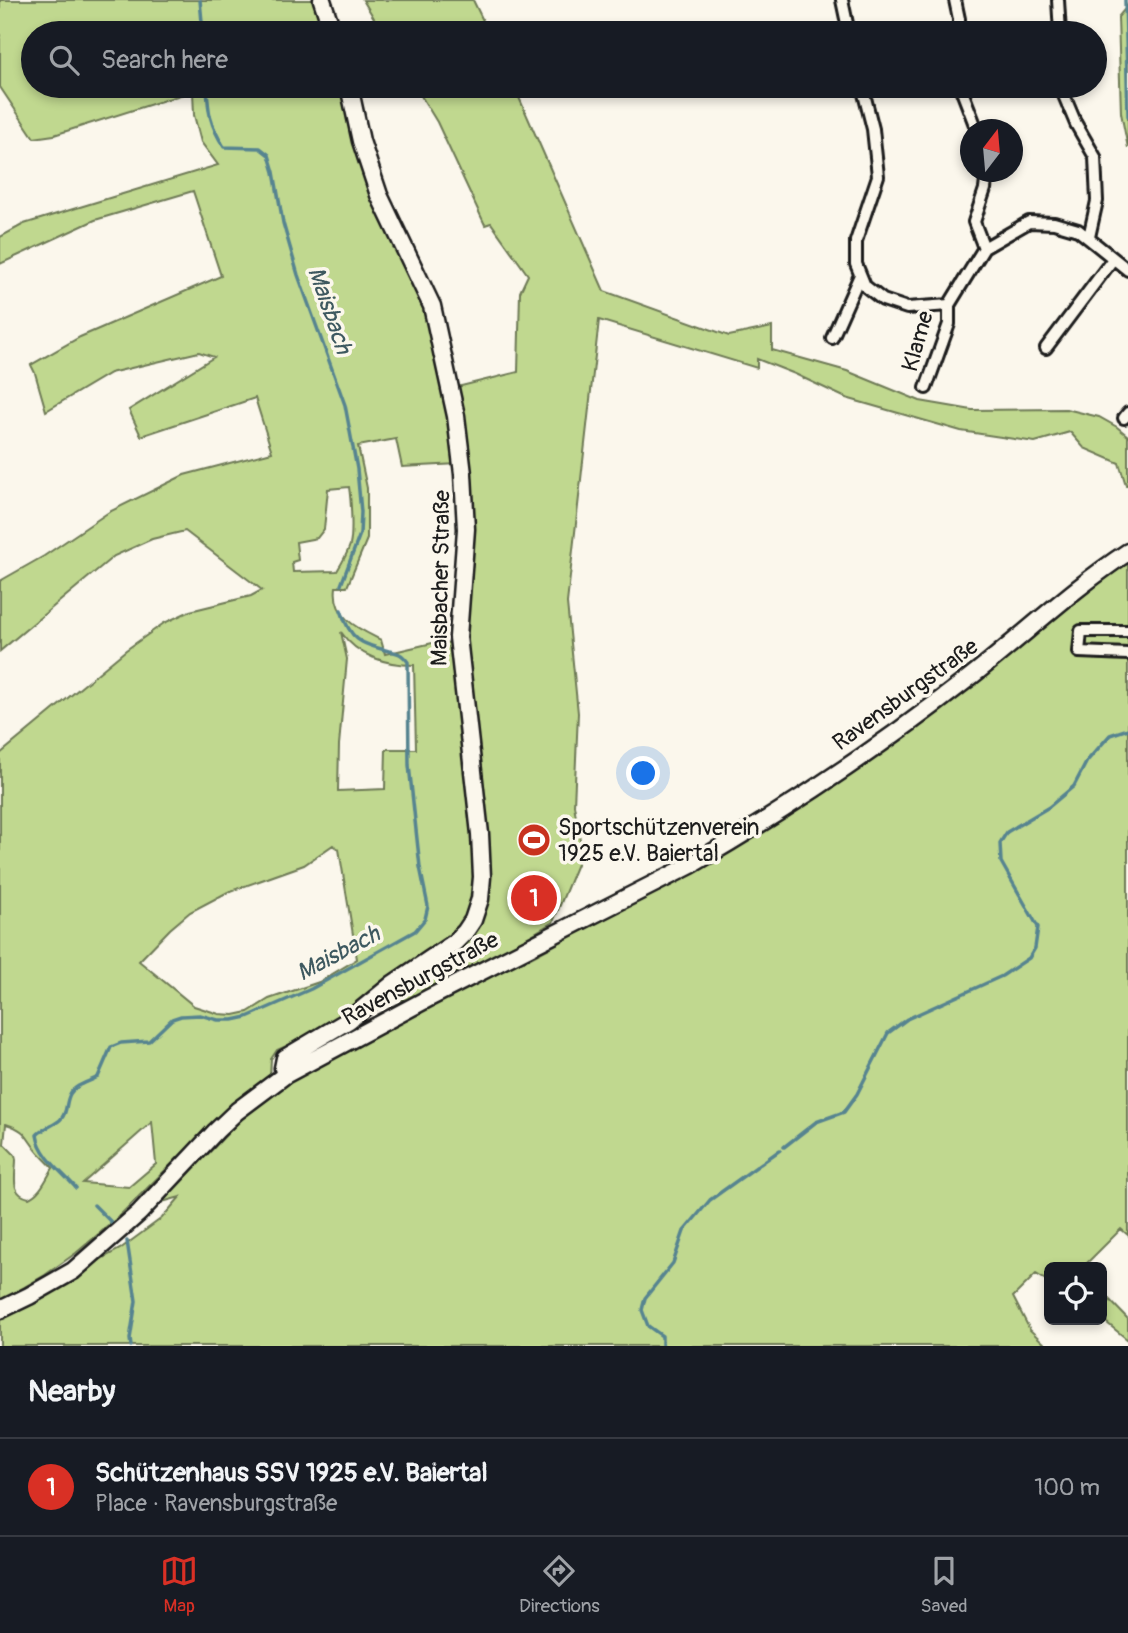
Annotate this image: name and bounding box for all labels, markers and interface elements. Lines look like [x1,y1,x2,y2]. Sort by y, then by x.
search box [21,21,1107,98]
icon: search [45,41,83,79]
text: Search here [101,44,228,76]
north arrow [960,119,1023,182]
water label: Maisbach [301,263,358,359]
street label: Klame [895,307,940,375]
street label: Maisbacher Straße [424,489,457,666]
street label: Ravensburgstraße [827,631,984,757]
your location [626,756,660,790]
place label: Sportschützenverein 1925 e.V. Baiertal [558,813,760,868]
sports icon: Sportschützenverein 1925 e.V. Baiertal [515,821,553,859]
pin: 1 [511,872,557,924]
water label: Maisbach [292,919,386,987]
street label: Ravensburgstraße [337,925,504,1032]
map controls [1044,1262,1107,1325]
button: locate [1044,1262,1107,1325]
text: Nearby [28,1373,115,1410]
text: Schützenhaus SSV 1925 e.V. Baiertal [95,1457,488,1489]
text: 1 [47,1473,56,1502]
text: 100 m [1034,1473,1100,1502]
text: Place · Ravensburgstraße [95,1489,337,1518]
tab: Map [160,1552,198,1618]
tab: Directions [519,1552,600,1618]
tab: Saved [920,1552,968,1618]

